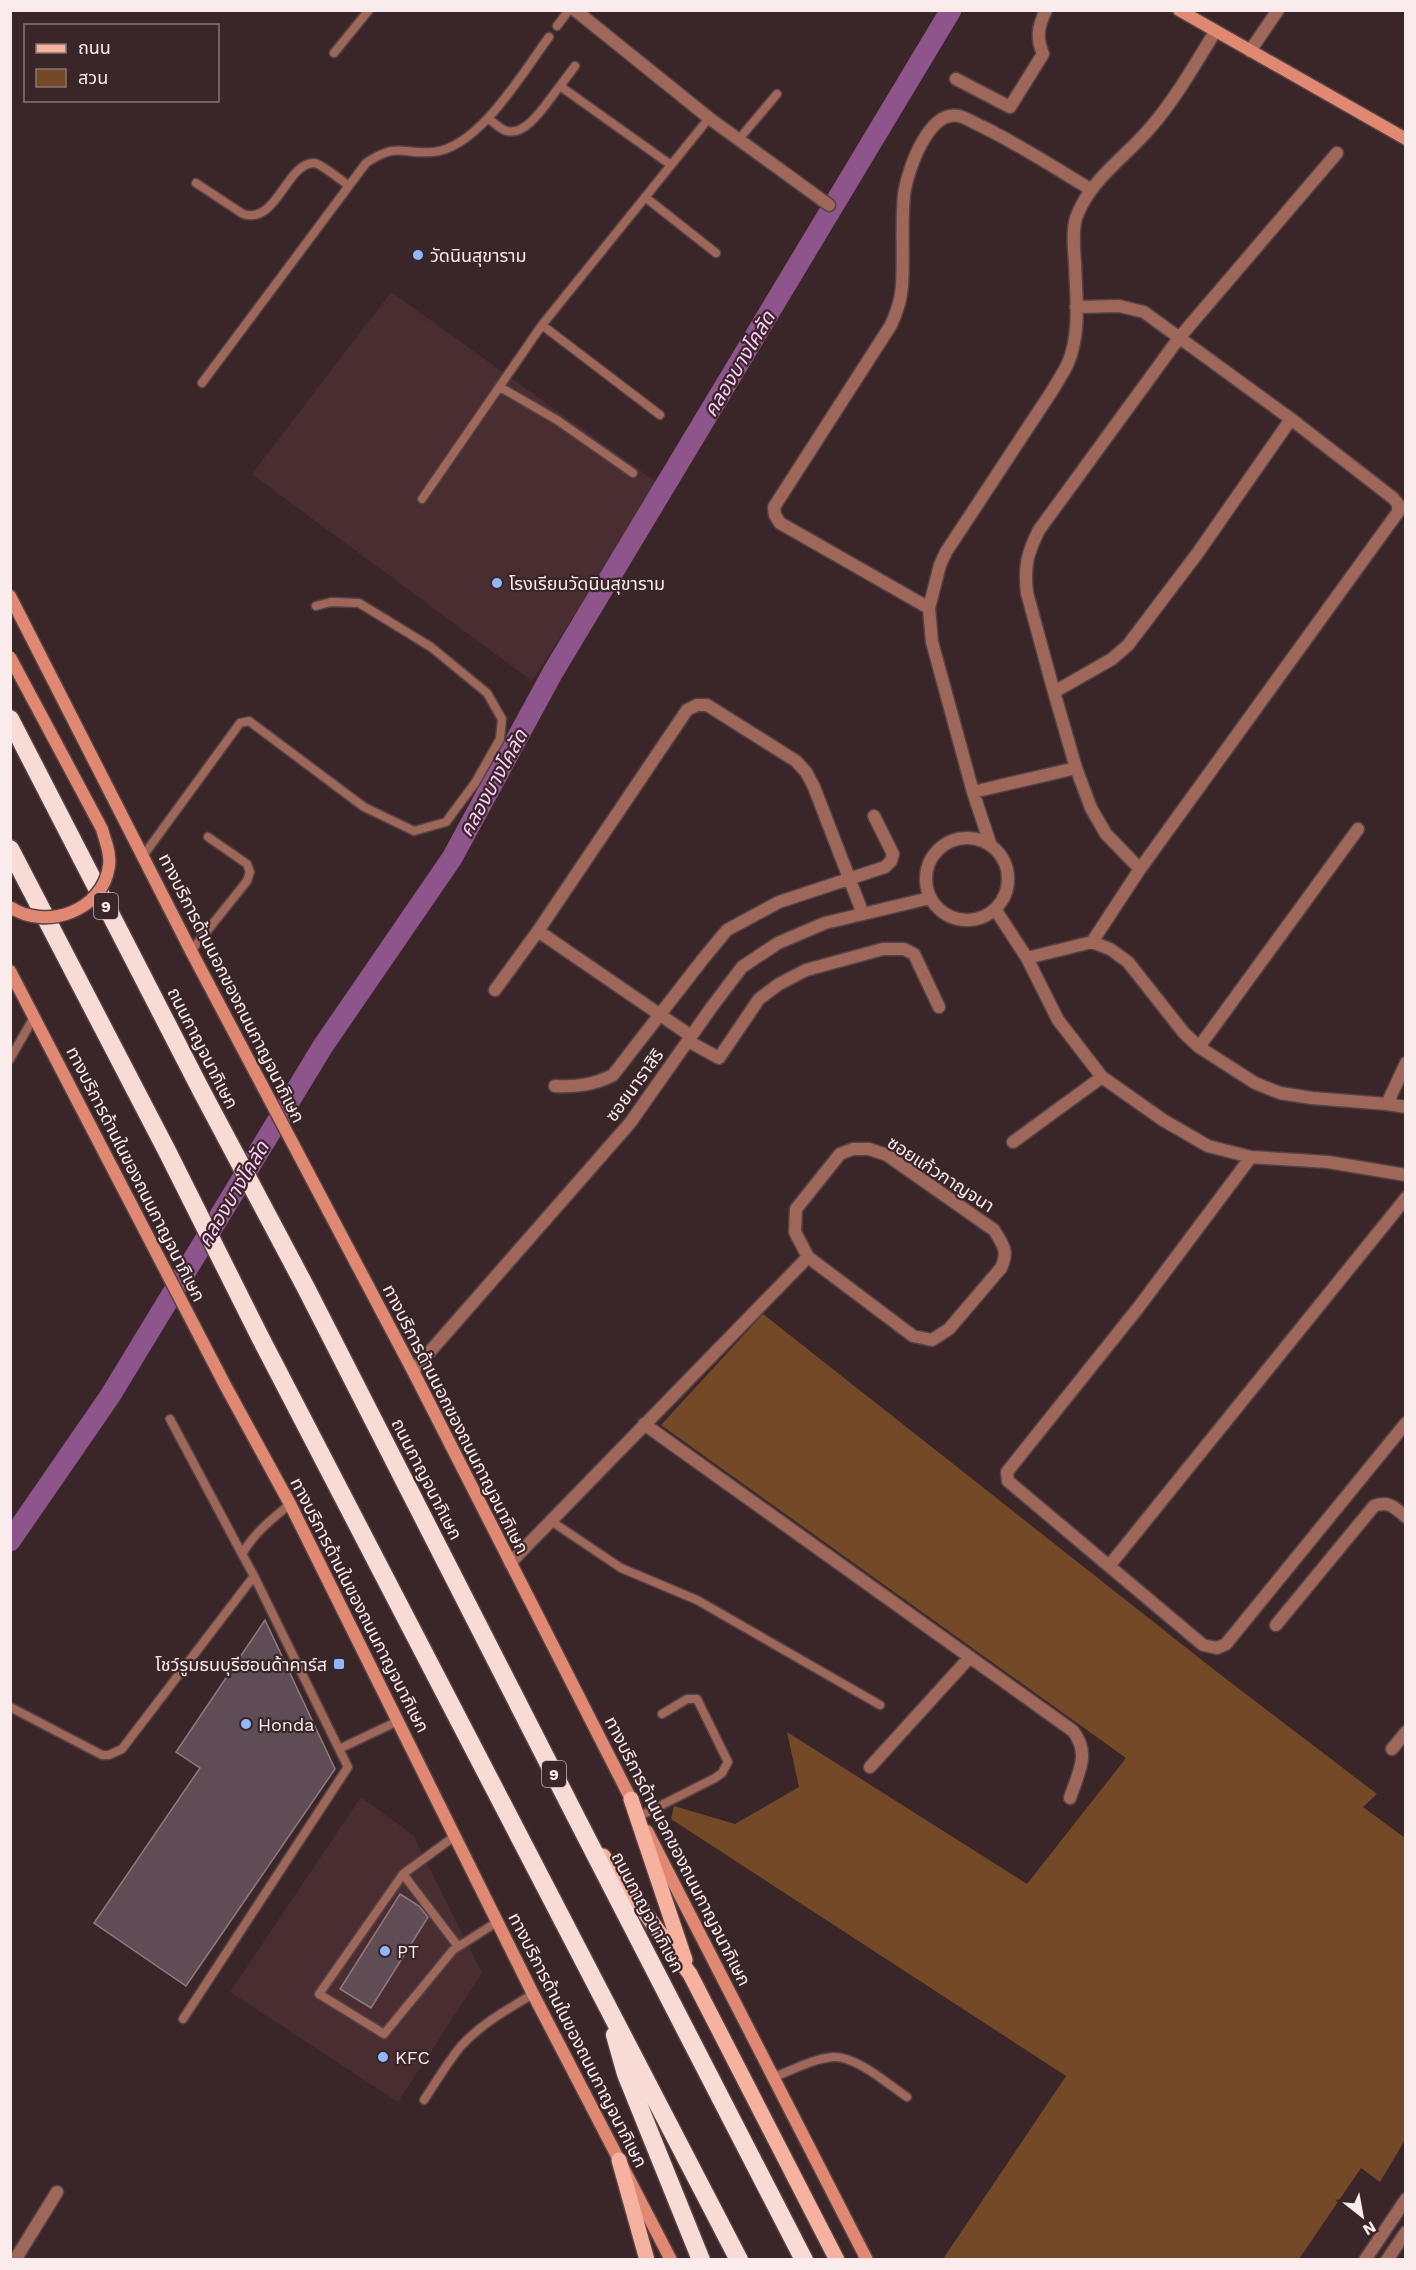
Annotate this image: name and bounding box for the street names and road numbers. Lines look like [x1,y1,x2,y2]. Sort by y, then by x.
street label: ทางบริการด้านนอกของถนนกาญจนาภิเษก [154,850,310,1126]
road number: 9 [94,893,118,919]
street label: ถนนกาญจนาภิเษก [163,984,243,1112]
street label: ทางบริการด้านในของถนนกาญจนาภิเษก [62,1043,210,1305]
street label: ซอยนาราสิริ [601,1044,667,1125]
street label: ซอยแก้วกาญจนา [884,1132,998,1216]
street label: ทางบริการด้านนอกของถนนกาญจนาภิเษก [378,1281,534,1557]
street label: ถนนกาญจนาภิเษก [387,1415,467,1543]
street label: ทางบริการด้านในของถนนกาญจนาภิเษก [286,1474,434,1736]
street label: ทางบริการด้านนอกของถนนกาญจนาภิเษก [600,1713,756,1989]
road number: 9 [542,1761,566,1787]
street label: ถนนกาญจนาภิเษก [607,1848,689,1976]
street label: ทางบริการด้านในของถนนกาญจนาภิเษก [504,1909,652,2171]

